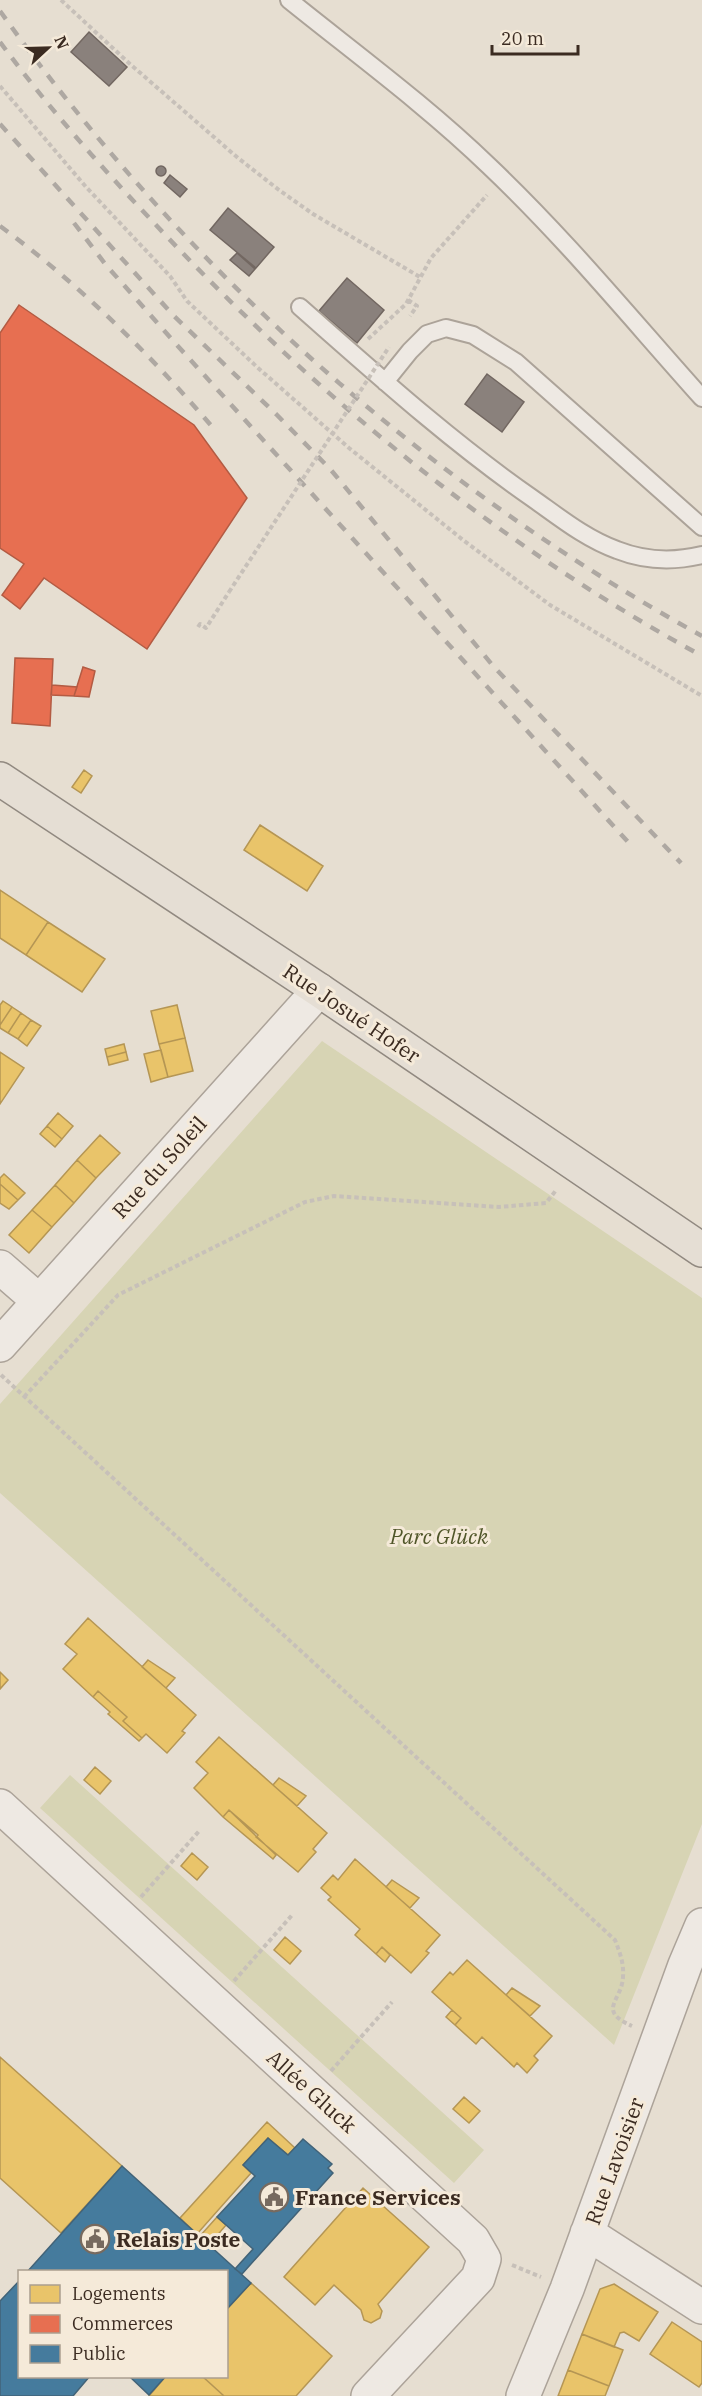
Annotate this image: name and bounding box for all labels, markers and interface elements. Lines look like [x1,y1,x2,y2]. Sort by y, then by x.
north arrow [18,18,78,78]
scale bar [492,18,578,56]
text: 20 m [501,27,544,50]
text: N [50,33,74,52]
street label: Rue Josué Hofer [278,957,427,1070]
street label: Rue du Soleil [106,1110,212,1224]
park label: Parc Glück [389,1522,489,1550]
street label: Allée Gluck [261,2043,363,2139]
street label: Rue Lavoisier [578,2093,650,2229]
public building icon: France Services [258,2181,290,2213]
place label: France Services [295,2183,461,2211]
public building icon: Relais Poste [79,2223,111,2255]
place label: Relais Poste [116,2225,241,2253]
legend [18,2270,228,2378]
text: Logements [72,2282,166,2305]
text: Commerces [72,2312,173,2335]
text: Public [72,2342,126,2365]

